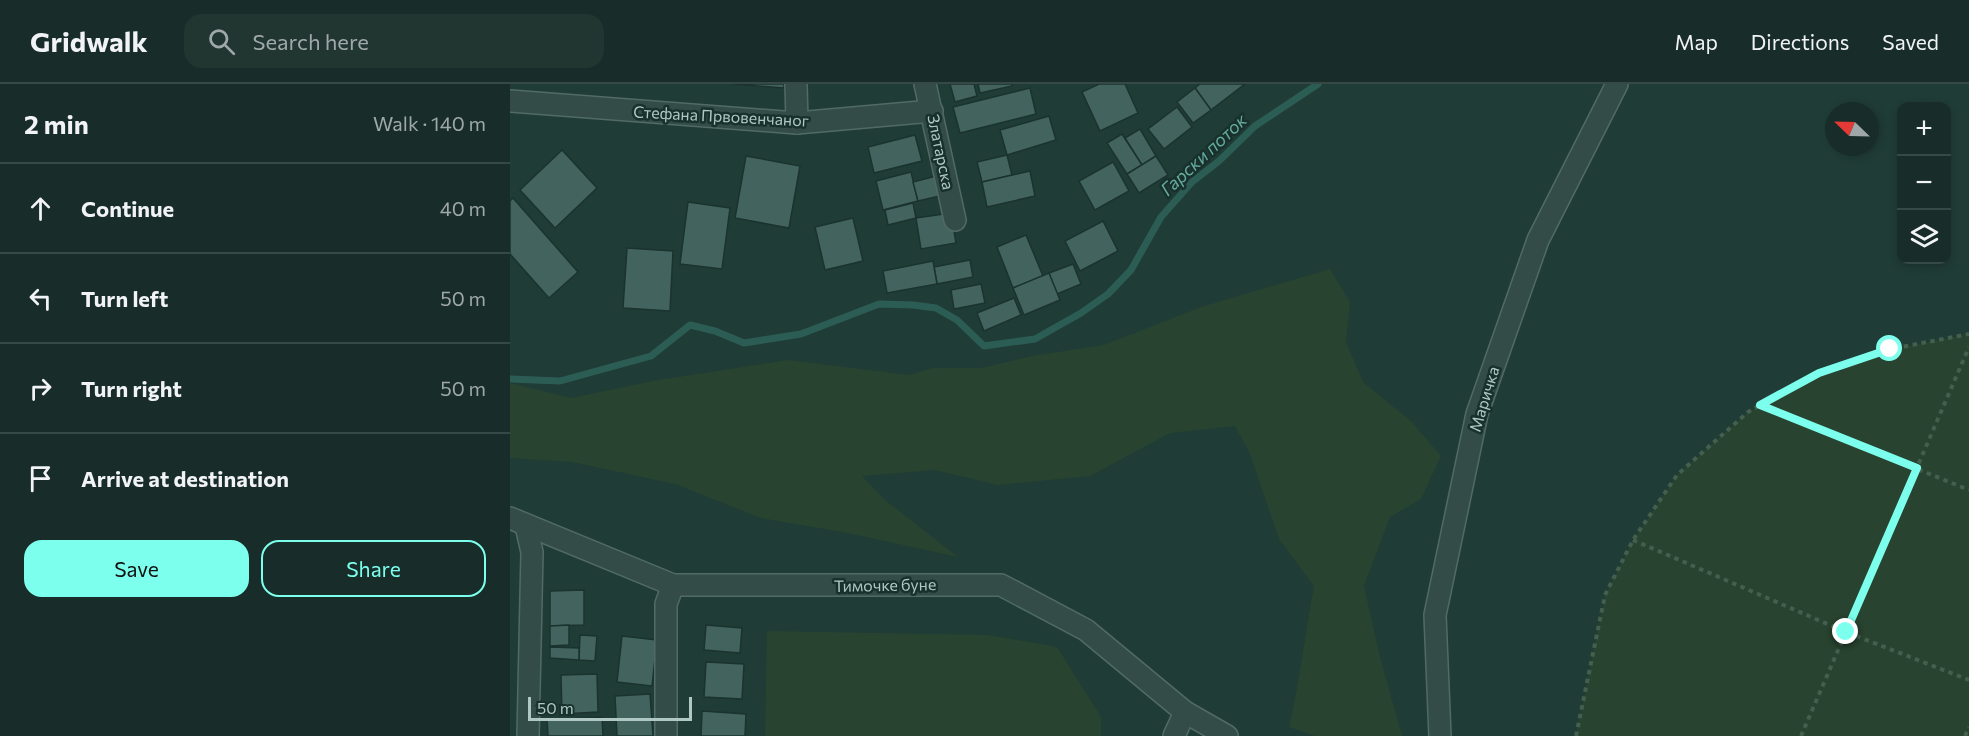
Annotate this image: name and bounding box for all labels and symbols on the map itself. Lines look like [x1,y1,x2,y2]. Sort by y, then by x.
street label: Стефана Првовенчаног [633,101,809,130]
north arrow [1825,102,1879,156]
water label: Гарски поток [1156,108,1251,200]
street label: Златарска [924,112,959,191]
route start [1876,335,1902,361]
street label: Маричка [1465,364,1502,434]
street label: Тимочке буне [834,574,936,595]
route end [1832,618,1858,644]
scale bar [528,694,692,722]

